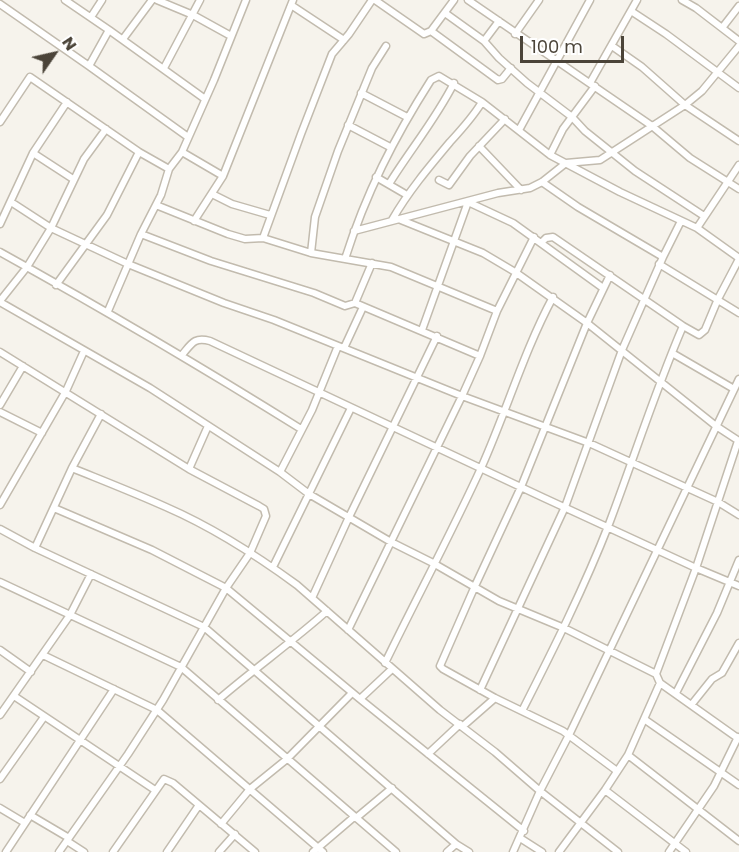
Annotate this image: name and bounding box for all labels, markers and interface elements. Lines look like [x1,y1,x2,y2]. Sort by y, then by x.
north arrow [24,24,84,84]
scale bar [523,24,626,62]
text: N [56,32,82,55]
text: 100 m [531,34,583,59]

